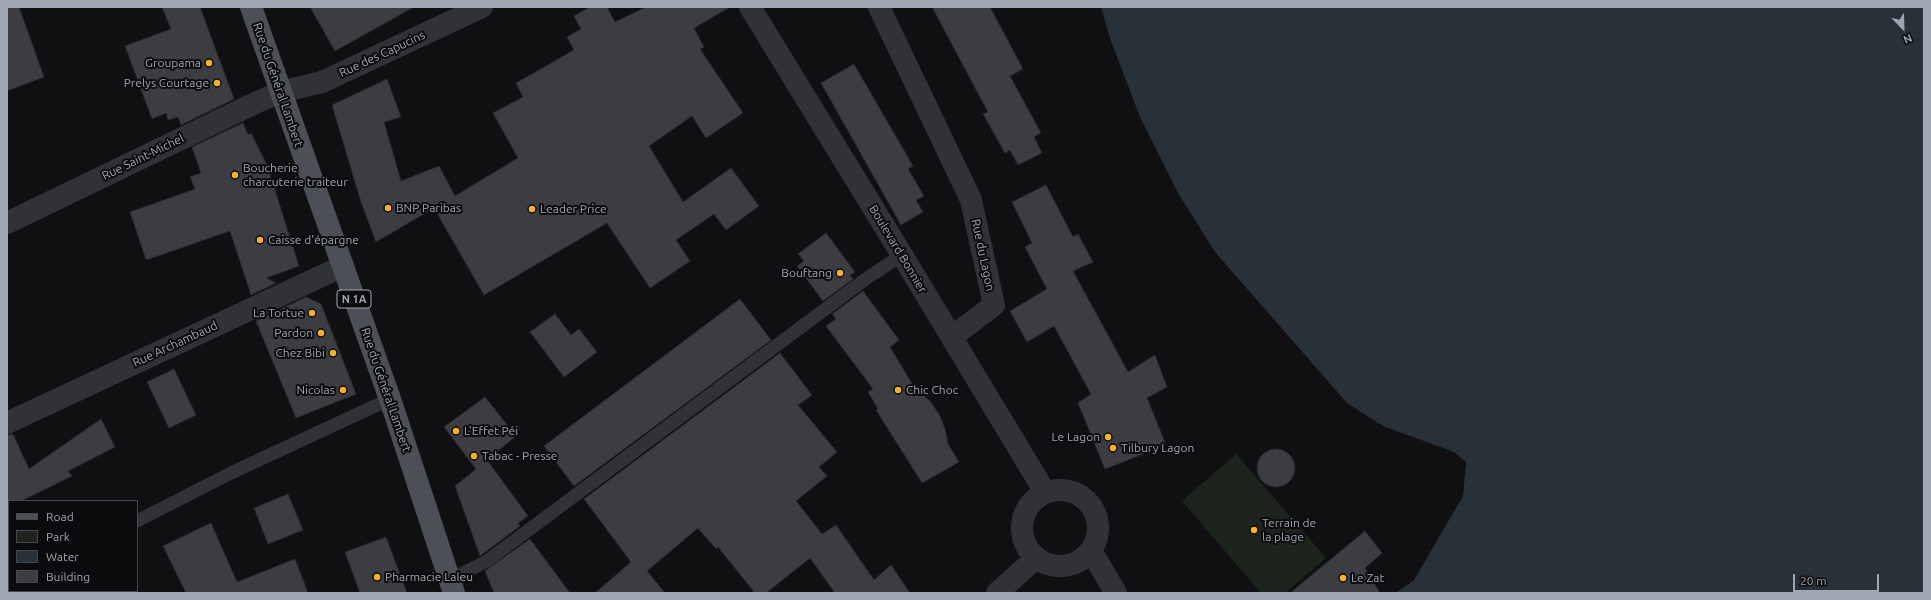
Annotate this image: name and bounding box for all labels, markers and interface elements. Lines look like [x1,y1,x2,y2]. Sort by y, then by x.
north arrow [1883,8,1923,48]
street label: Rue du Général Lambert [250,21,306,149]
street label: Rue des Capucins [337,28,427,80]
text: N [1902,32,1914,46]
place label: Groupama [145,56,201,70]
marker: Groupama [204,58,214,68]
place label: Prelys Courtage [124,76,209,90]
marker: Prelys Courtage [212,78,222,88]
street label: Rue Saint-Michel [100,131,186,183]
place label: Boucherie charcuterie traiteur [243,161,348,189]
marker: Boucherie charcuterie traiteur [230,170,240,180]
place label: BNP Paribas [396,201,461,215]
place label: Leader Price [540,202,607,216]
street label: Boulevard Bonnier [866,202,930,296]
marker: BNP Paribas [383,203,393,213]
marker: Leader Price [527,204,537,214]
street label: Rue du Lagon [968,218,998,292]
place label: Caisse d'épargne [268,233,359,247]
marker: Caisse d'épargne [255,235,265,245]
place label: Bouftang [781,266,832,280]
marker: Bouftang [835,268,845,278]
road number: N 1A [337,290,371,308]
place label: La Tortue [253,306,304,320]
marker: La Tortue [307,308,317,318]
street label: Rue Archambaud [130,318,220,370]
place label: Pardon [274,326,313,340]
street label: Rue du Général Lambert [358,326,414,454]
marker: Pardon [316,328,326,338]
place label: Chez Bibi [275,346,325,360]
marker: Chez Bibi [328,348,338,358]
place label: Nicolas [296,383,335,397]
place label: Chic Choc [906,383,958,397]
marker: Nicolas [338,385,348,395]
marker: Chic Choc [893,385,903,395]
place label: L'Effet Péi [464,424,518,438]
marker: L'Effet Péi [451,426,461,436]
place label: Le Lagon [1051,430,1100,444]
marker: Le Lagon [1103,432,1113,442]
place label: Tilbury Lagon [1121,441,1194,455]
marker: Tilbury Lagon [1108,443,1118,453]
place label: Tabac - Presse [482,449,557,463]
marker: Tabac - Presse [469,451,479,461]
legend [8,500,138,592]
text: Road [46,510,74,523]
place label: Terrain de la plage [1262,516,1316,544]
marker: Terrain de la plage [1249,525,1259,535]
text: Park [46,530,70,543]
text: Water [46,550,79,563]
scale bar [1795,566,1881,592]
text: Building [46,570,90,583]
place label: Pharmacie Laleu [385,570,473,584]
place label: Le Zat [1351,571,1384,585]
marker: Pharmacie Laleu [372,572,382,582]
marker: Le Zat [1338,573,1348,583]
text: 20 m [1800,574,1827,587]

